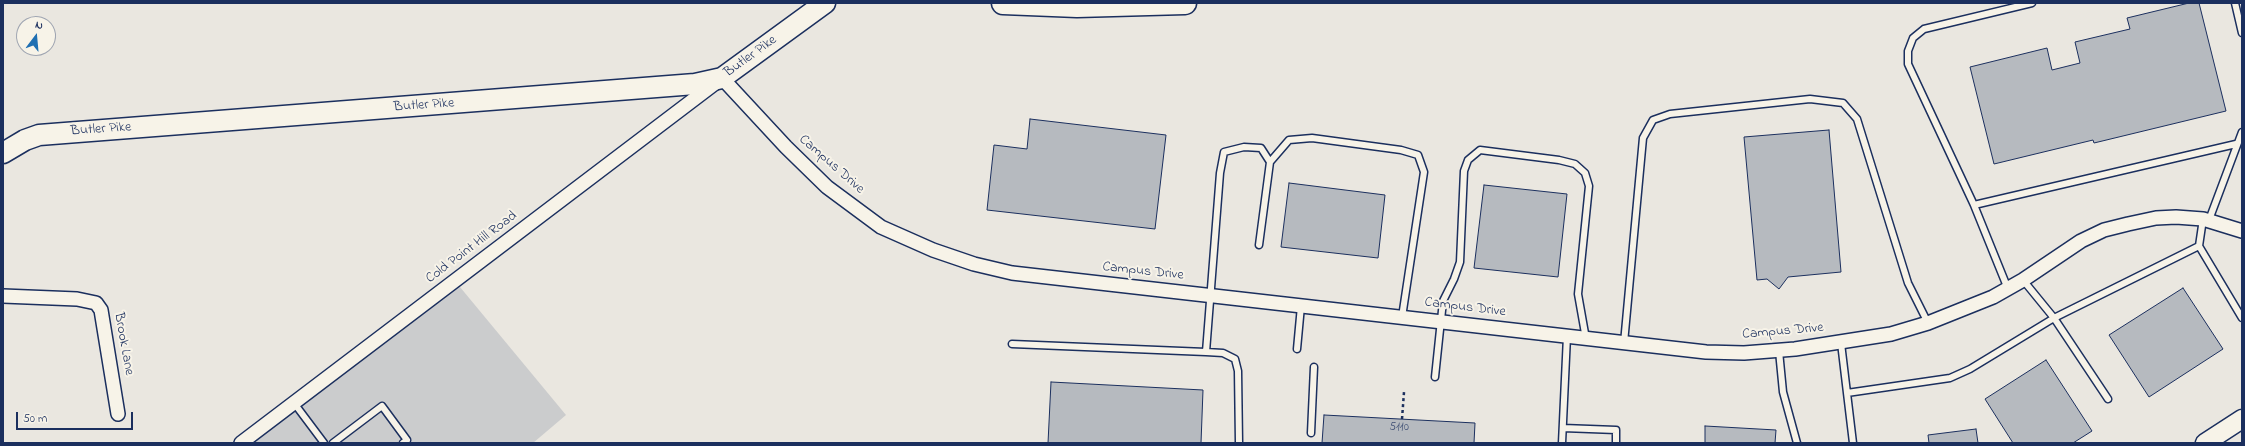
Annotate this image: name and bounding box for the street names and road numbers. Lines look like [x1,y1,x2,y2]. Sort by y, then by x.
street label: Butler Pike [721,32,781,82]
street label: Butler Pike [393,96,455,116]
street label: Butler Pike [70,120,132,140]
street label: Campus Drive [795,132,867,198]
street label: Cold Point Hill Road [423,208,521,288]
street label: Campus Drive [1102,259,1184,285]
street label: Campus Drive [1424,295,1506,321]
street label: Brook Lane [109,311,137,377]
street label: Campus Drive [1742,320,1824,344]

